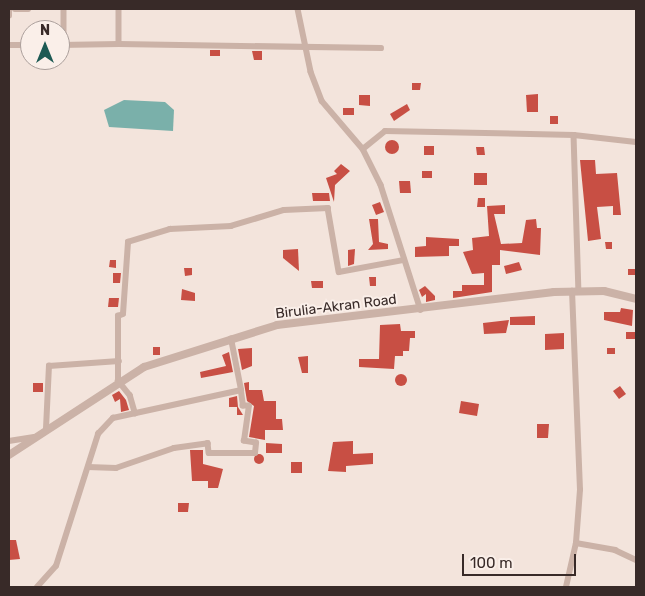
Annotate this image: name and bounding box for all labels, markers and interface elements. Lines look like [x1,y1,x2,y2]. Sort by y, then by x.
north arrow [20,20,70,70]
text: N [40,22,50,39]
street label: Birulia-Akran Road [274,291,398,323]
scale bar [465,544,579,576]
text: 100 m [470,554,512,572]

